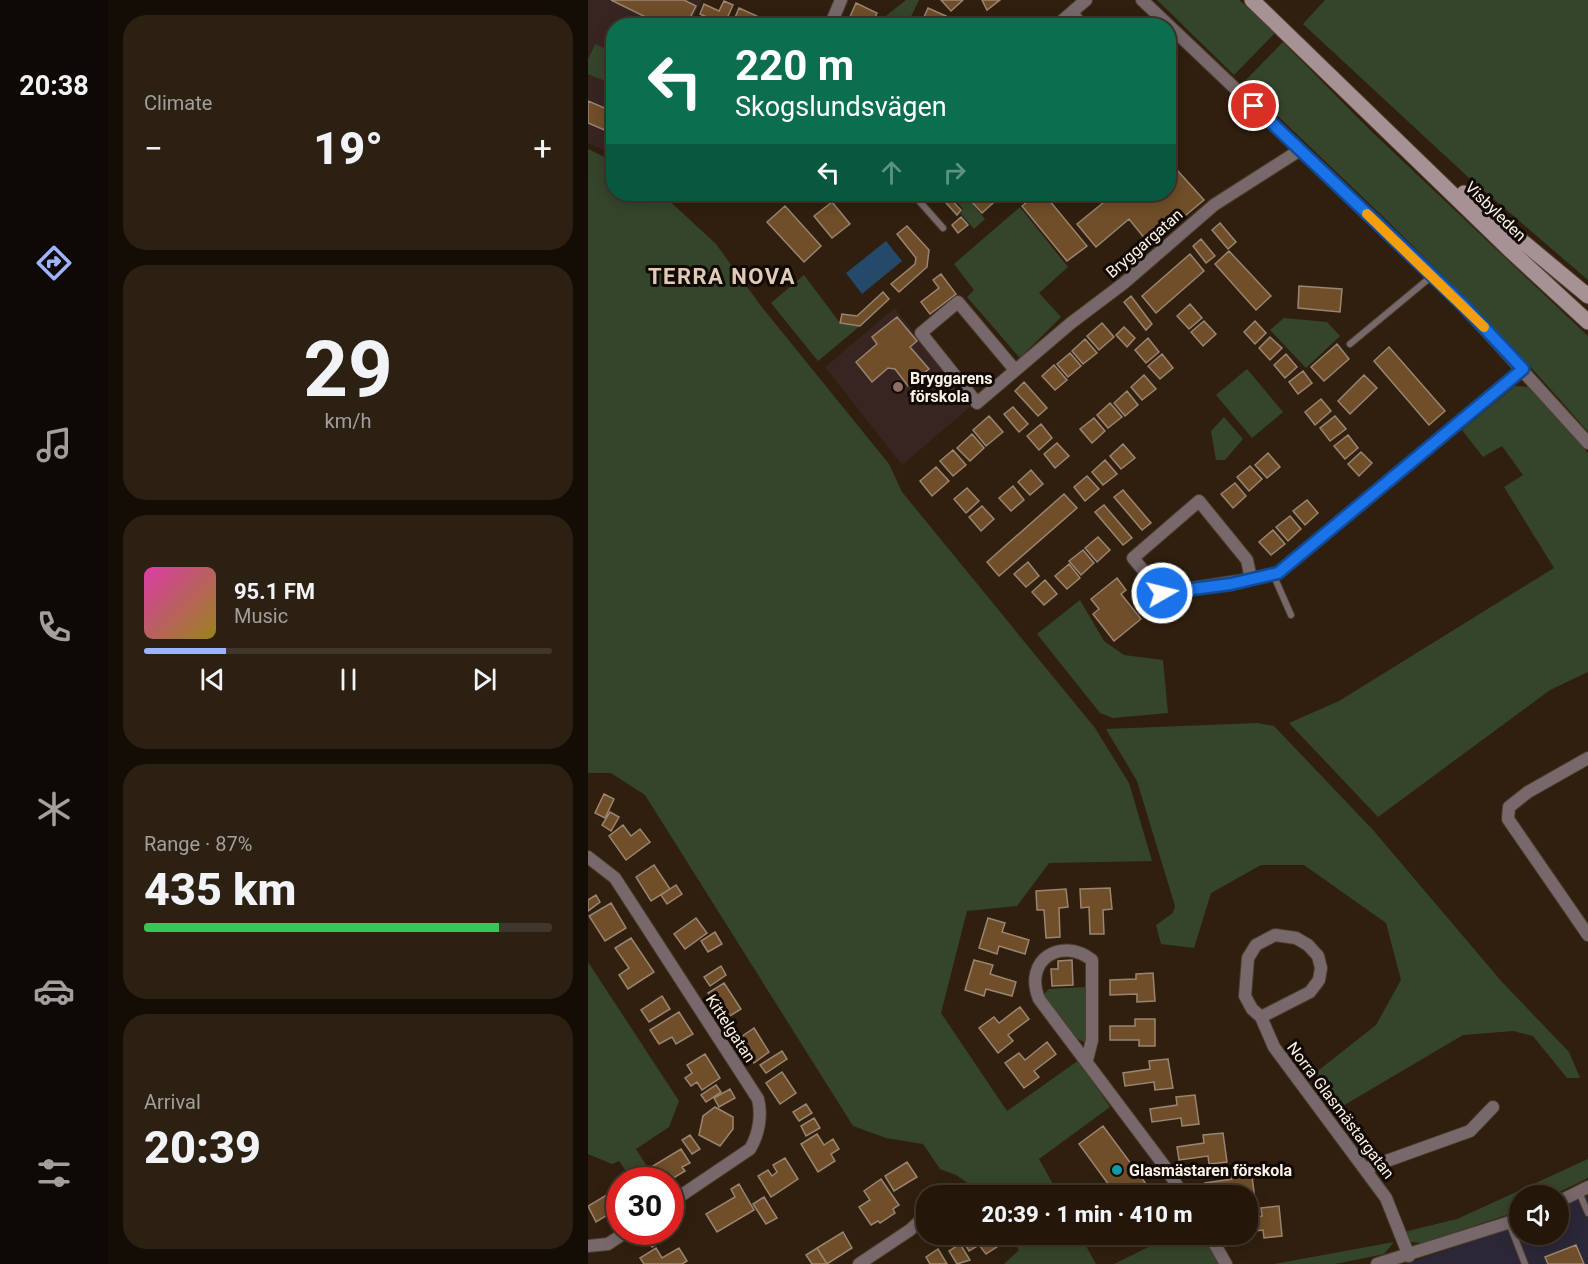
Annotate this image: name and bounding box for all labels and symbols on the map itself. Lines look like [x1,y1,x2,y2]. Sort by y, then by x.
pin [1228,80,1279,131]
street label: Visbyleden [1461,178,1530,245]
street label: Bryggargatan [1102,205,1187,282]
district label: TERRA NOVA [648,264,796,289]
place label: Bryggarens förskola [910,369,993,406]
marker: Bryggarens förskola [891,380,905,394]
position arrow [1130,561,1194,625]
street label: Kittelgatan [702,991,760,1066]
street label: Norra Glasmästargatan [1283,1038,1398,1182]
place label: Glasmästaren förskola [1129,1161,1292,1180]
marker: Glasmästaren förskola [1110,1163,1124,1177]
speed limit sign: 30 [606,1167,684,1245]

